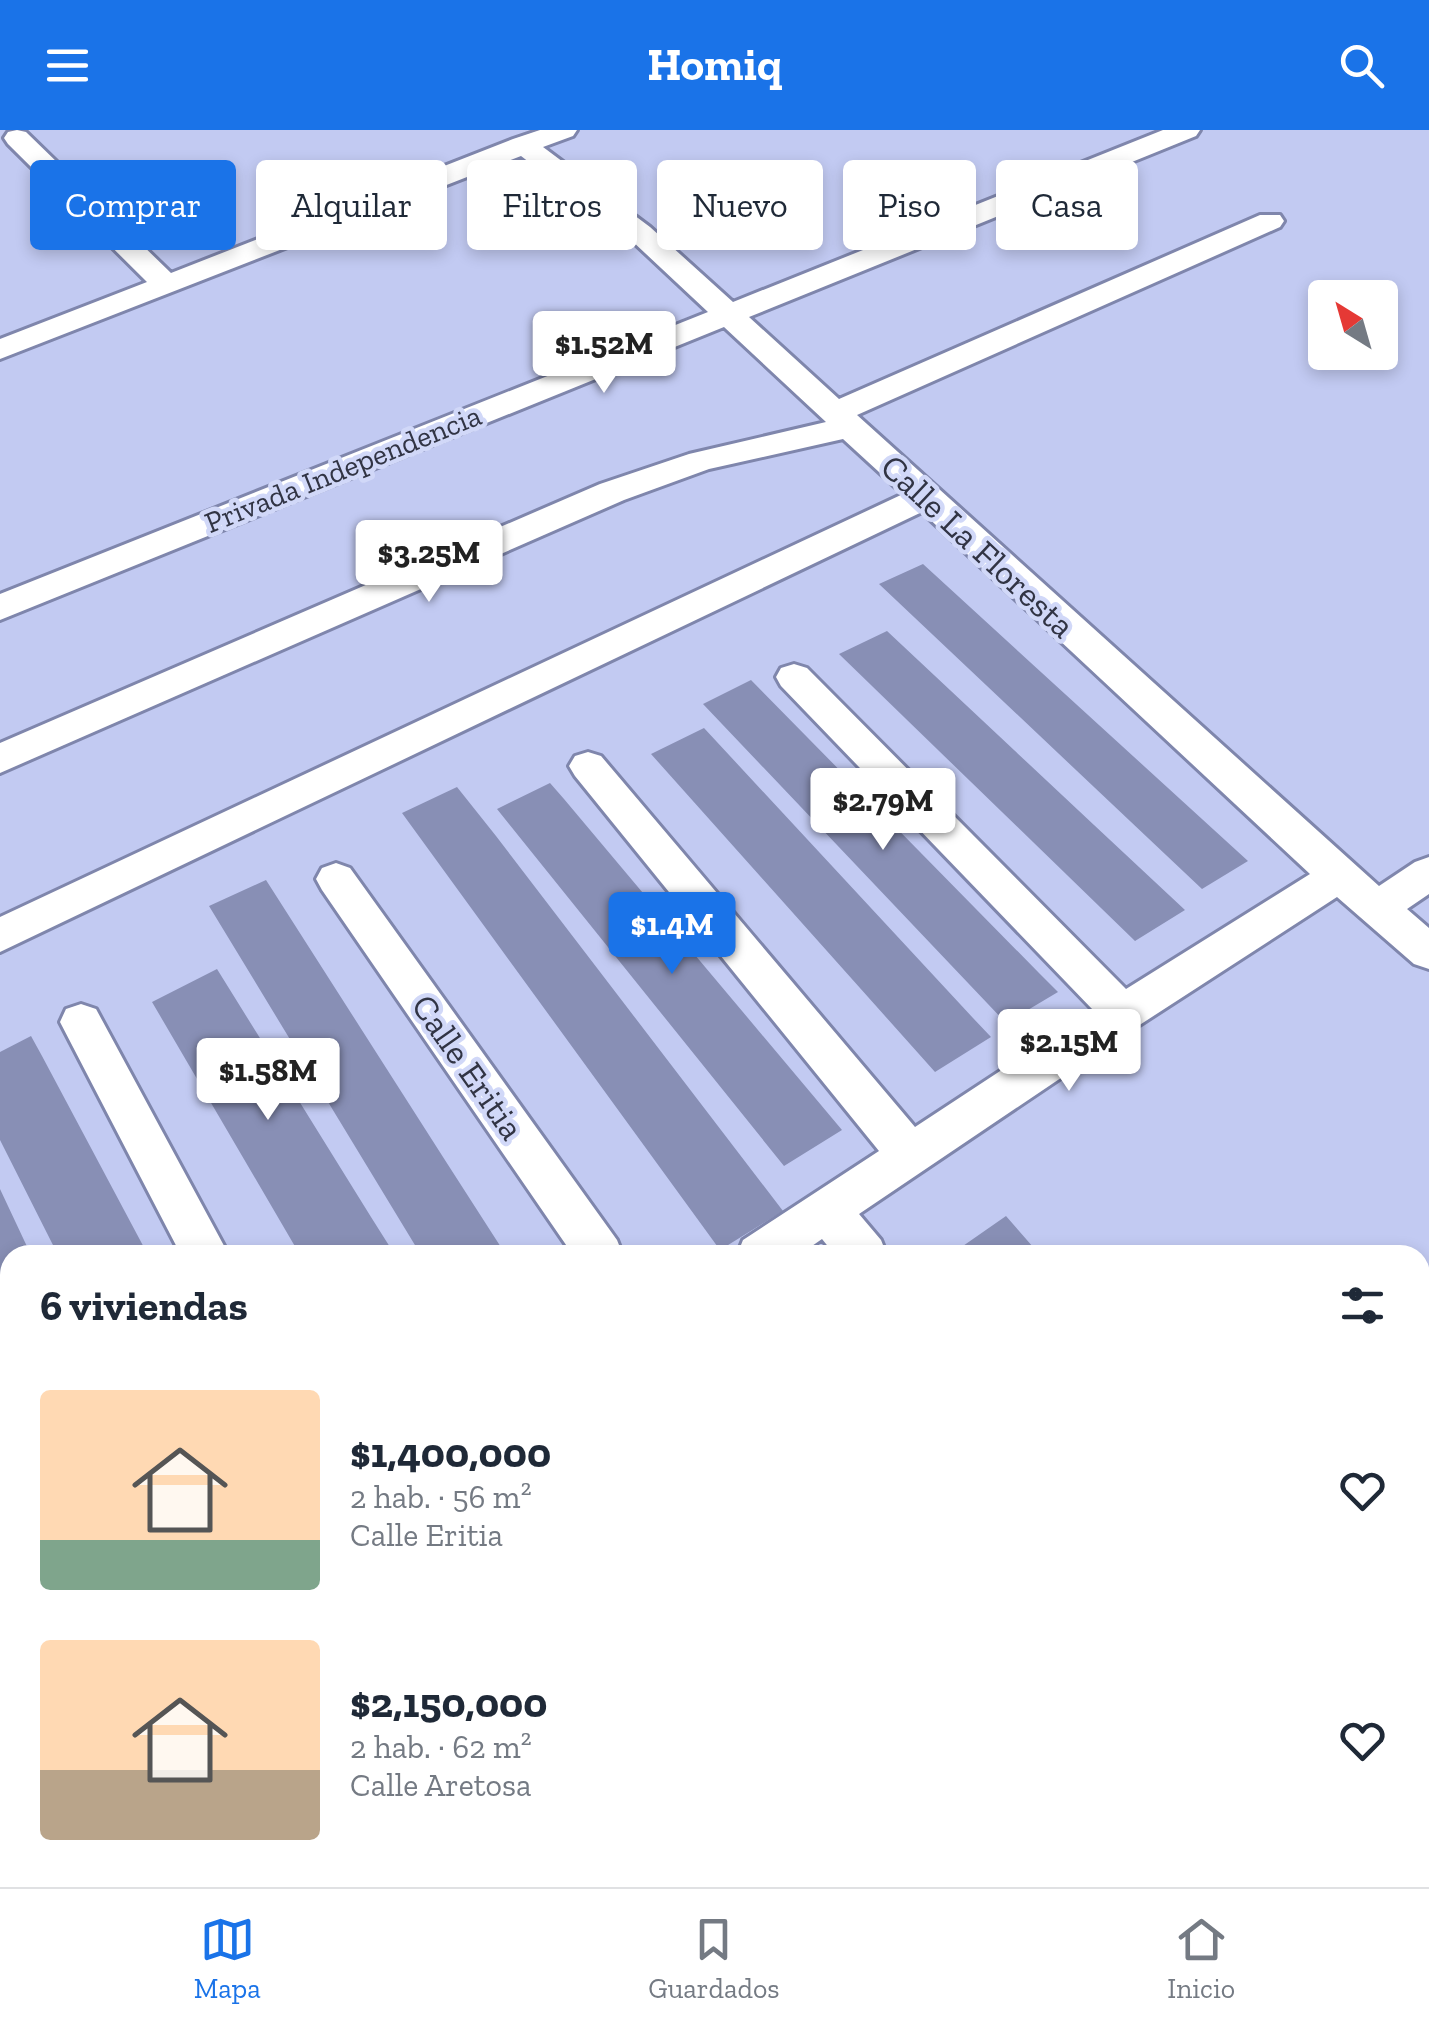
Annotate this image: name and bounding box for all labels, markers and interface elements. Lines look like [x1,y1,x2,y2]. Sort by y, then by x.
icon: menu [40,38,95,93]
text: Homiq [647,38,782,92]
icon: search [1334,38,1389,93]
chip: Comprar [30,160,236,250]
chip: Alquilar [256,160,447,250]
chip: Filtros [467,160,637,250]
chip: Nuevo [657,160,823,250]
chip: Piso [843,160,976,250]
chip: Casa [996,160,1138,250]
north arrow [1308,280,1398,370]
map controls [1308,280,1398,370]
pin: $1.52M [523,311,685,396]
text: $1.52M [555,324,653,362]
street label: Privada Independencia [199,397,487,541]
street label: Calle La Floresta [872,446,1084,647]
pin: $3.25M [348,520,510,605]
text: $3.25M [378,533,480,571]
pin: $2.79M [802,768,964,853]
text: $2.79M [832,781,934,819]
pin: $1.4M [602,892,742,977]
text: $1.4M [631,905,713,943]
street label: Calle Eritia [403,986,533,1148]
pin: $2.15M [988,1009,1150,1094]
text: $2.15M [1020,1022,1118,1060]
pin: $1.58M [187,1038,349,1123]
text: $1.58M [219,1051,317,1089]
icon: filters [1335,1278,1390,1333]
text: 6 viviendas [40,1280,248,1331]
text: $1,400,000 [350,1427,551,1478]
icon: home [120,1430,240,1550]
icon: heart [1335,1463,1390,1518]
text: 2 hab. · 56 m² [350,1478,532,1516]
text: Calle Eritia [350,1516,503,1554]
text: $2,150,000 [350,1677,547,1728]
icon: home [120,1680,240,1800]
icon: heart [1335,1713,1390,1768]
text: 2 hab. · 62 m² [350,1728,532,1766]
text: Calle Aretosa [350,1766,531,1804]
tab: Mapa [194,1912,261,2005]
tab: Guardados [648,1912,780,2005]
tab: Inicio [1167,1912,1235,2005]

